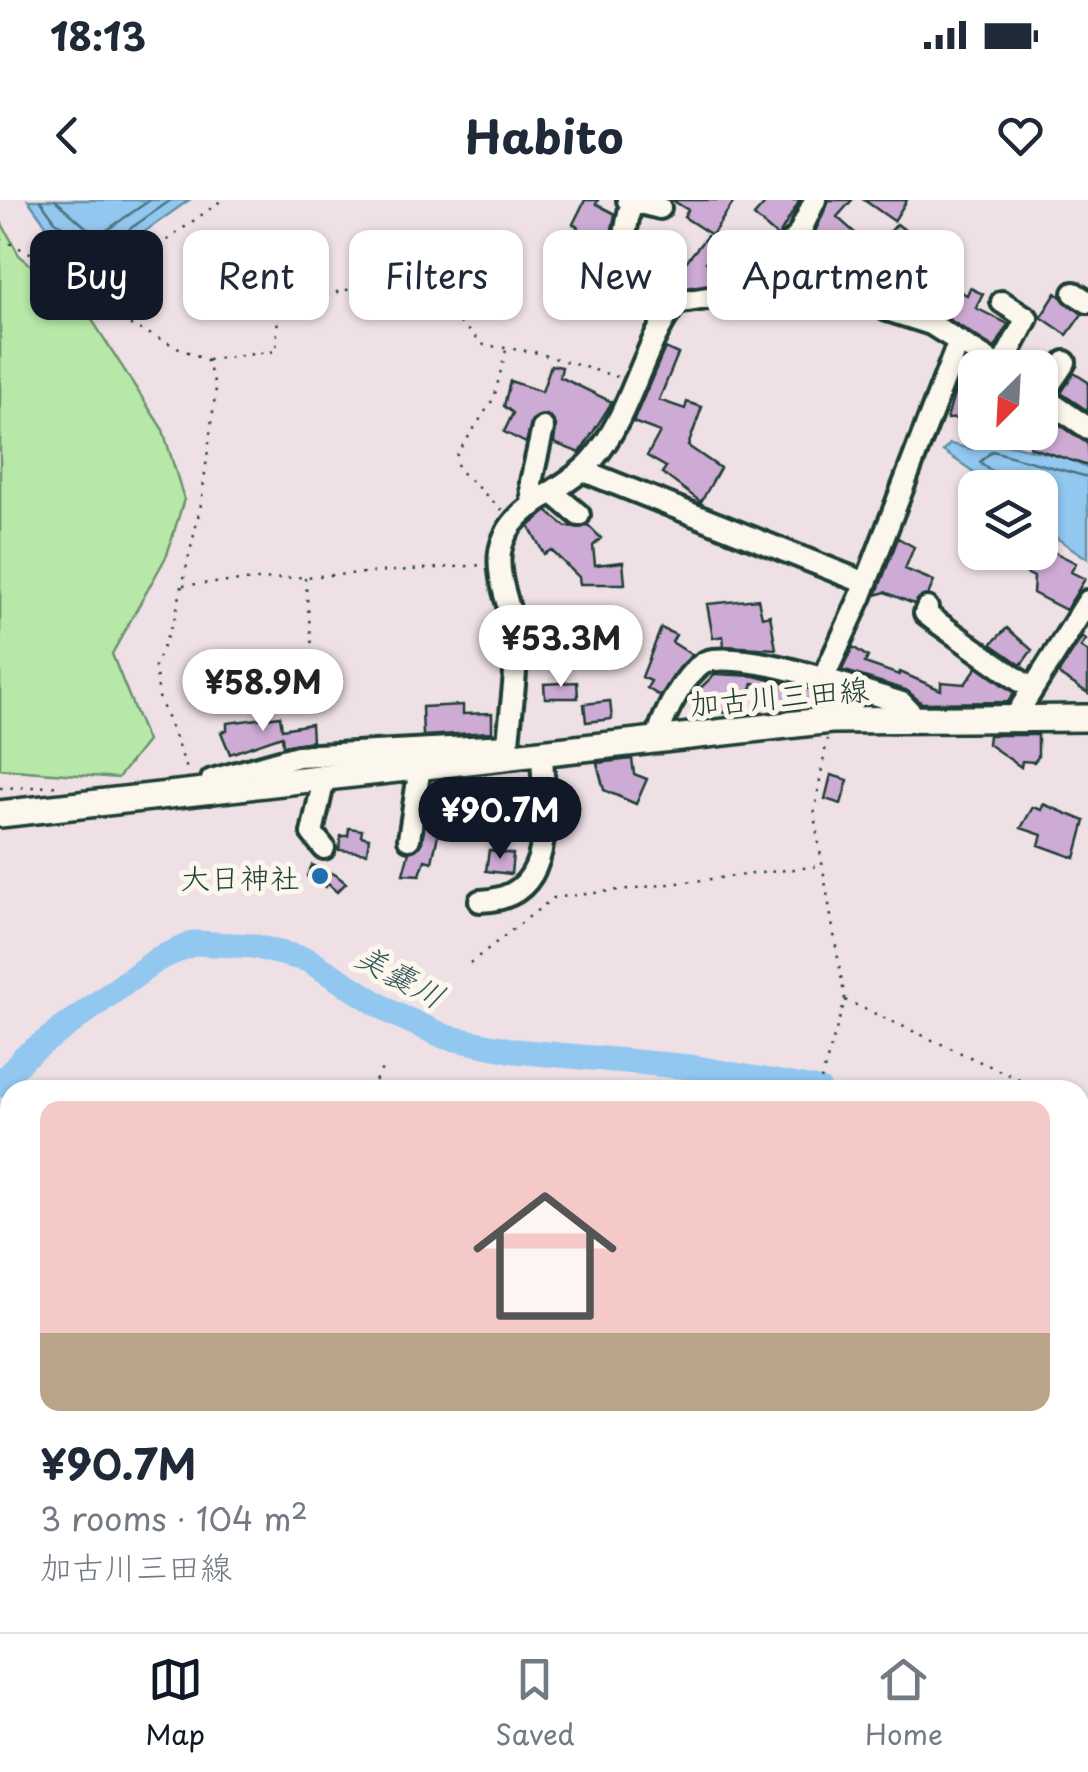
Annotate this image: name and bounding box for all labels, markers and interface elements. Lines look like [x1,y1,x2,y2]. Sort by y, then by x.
text: 18:13 [50,7,146,64]
text: Habito [465,101,623,169]
icon: back [40,108,95,163]
icon: heart [993,108,1048,163]
chip: Buy [30,230,163,320]
chip: Rent [183,230,329,320]
chip: Filters [349,230,523,320]
chip: New [543,230,687,320]
chip: Apartment [707,230,964,320]
north arrow [958,350,1058,450]
map controls [958,350,1058,570]
button: layers [958,470,1058,570]
pin: ¥53.3M [480,605,642,690]
text: ¥53.3M [501,613,621,661]
pin: ¥58.9M [182,649,344,734]
text: ¥58.9M [204,657,322,705]
street label: 加古川三田線 [687,665,871,725]
pin: ¥90.7M [419,777,581,862]
text: ¥90.7M [440,785,560,833]
place label: 大日神社 [180,854,300,899]
marker: 大日神社 [309,865,331,887]
water label: 美嚢川 [347,931,455,1019]
icon: home [455,1166,635,1346]
text: ¥90.7M [40,1431,196,1494]
text: 3 rooms · 104 m² [40,1494,308,1542]
text: 加古川三田線 [40,1542,232,1590]
tab: Map [145,1652,205,1755]
tab: Saved [495,1652,575,1755]
tab: Home [865,1652,943,1755]

